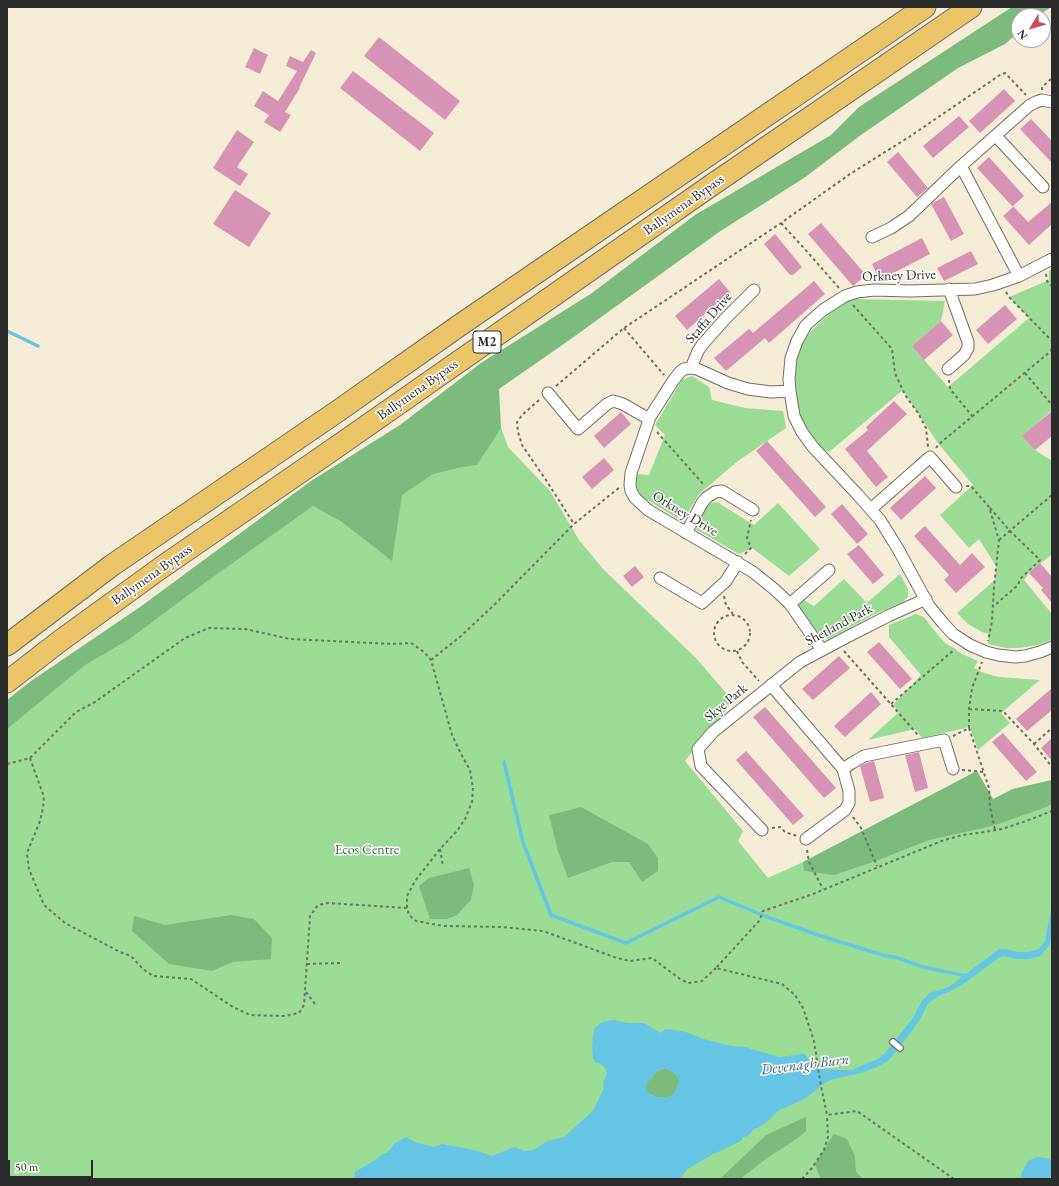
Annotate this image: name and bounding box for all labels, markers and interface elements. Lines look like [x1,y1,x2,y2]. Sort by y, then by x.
north arrow [1011,8,1051,48]
text: N [1014,27,1031,43]
street label: Ballymena Bypass [640,171,728,239]
street label: Orkney Drive [862,266,936,286]
street label: Staffa Drive [682,289,736,347]
road number: M2 [473,331,501,353]
street label: Ballymena Bypass [374,356,462,424]
street label: Orkney Drive [649,488,721,540]
street label: Ballymena Bypass [108,541,196,609]
street label: Shetland Park [803,600,875,650]
street label: Skye Park [701,680,751,726]
park label: Ecos Centre [335,842,399,858]
water label: Devenagh Burn [760,1051,850,1079]
scale bar [10,1152,95,1178]
text: 50 m [15,1159,38,1175]

